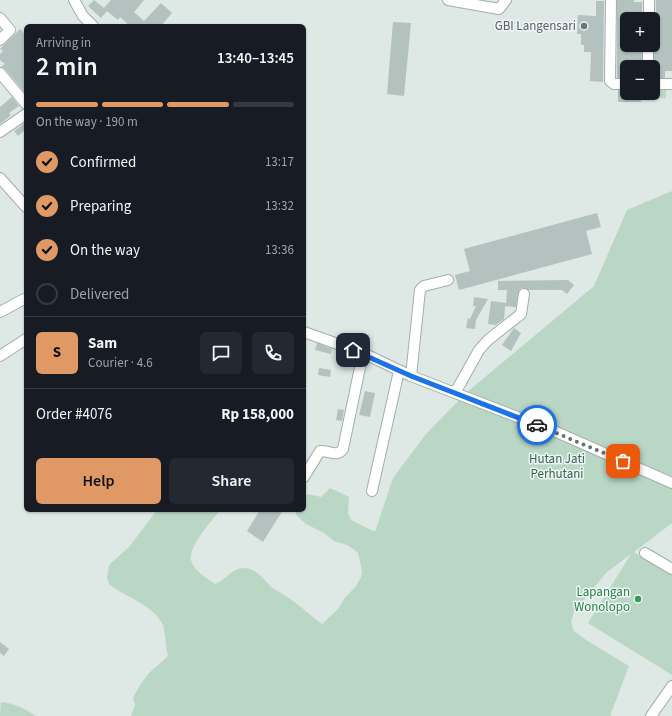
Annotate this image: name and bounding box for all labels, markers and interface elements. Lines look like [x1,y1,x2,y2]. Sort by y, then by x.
map controls [620,12,660,100]
button: + [620,12,660,52]
place label: GBI Langensari [495,17,576,35]
marker: GBI Langensari [579,21,589,31]
text: Arriving in [36,34,91,52]
text: 2 min [36,48,98,85]
text: 13:40–13:45 [217,48,294,69]
button: − [620,60,660,100]
text: On the way · 190 m [36,113,138,131]
icon: check [36,151,58,173]
text: Confirmed [70,152,136,173]
text: 13:17 [265,153,294,171]
icon: check [36,195,58,217]
text: Preparing [70,196,131,217]
text: 13:32 [265,197,294,215]
icon: check [36,239,58,261]
text: On the way [70,240,140,261]
text: 13:36 [265,241,294,259]
text: Delivered [70,284,129,305]
button: chat [200,332,242,374]
button: phone [252,332,294,374]
text: Sam [88,333,117,354]
pin [336,333,370,367]
icon: home [342,339,364,361]
text: S [53,342,61,363]
text: Courier · 4.6 [88,354,153,372]
text: Order #4076 [36,404,112,425]
text: Rp 158,000 [221,404,294,425]
courier [517,405,557,445]
icon: car [526,414,548,436]
pin [606,444,640,478]
park label: Hutan Jati Perhutani [529,450,585,483]
icon: bag [612,450,634,472]
button: Help [36,458,161,504]
button: Share [169,458,294,504]
place label: Lapangan Wonolopo [574,583,630,616]
marker: Lapangan Wonolopo [633,594,643,604]

